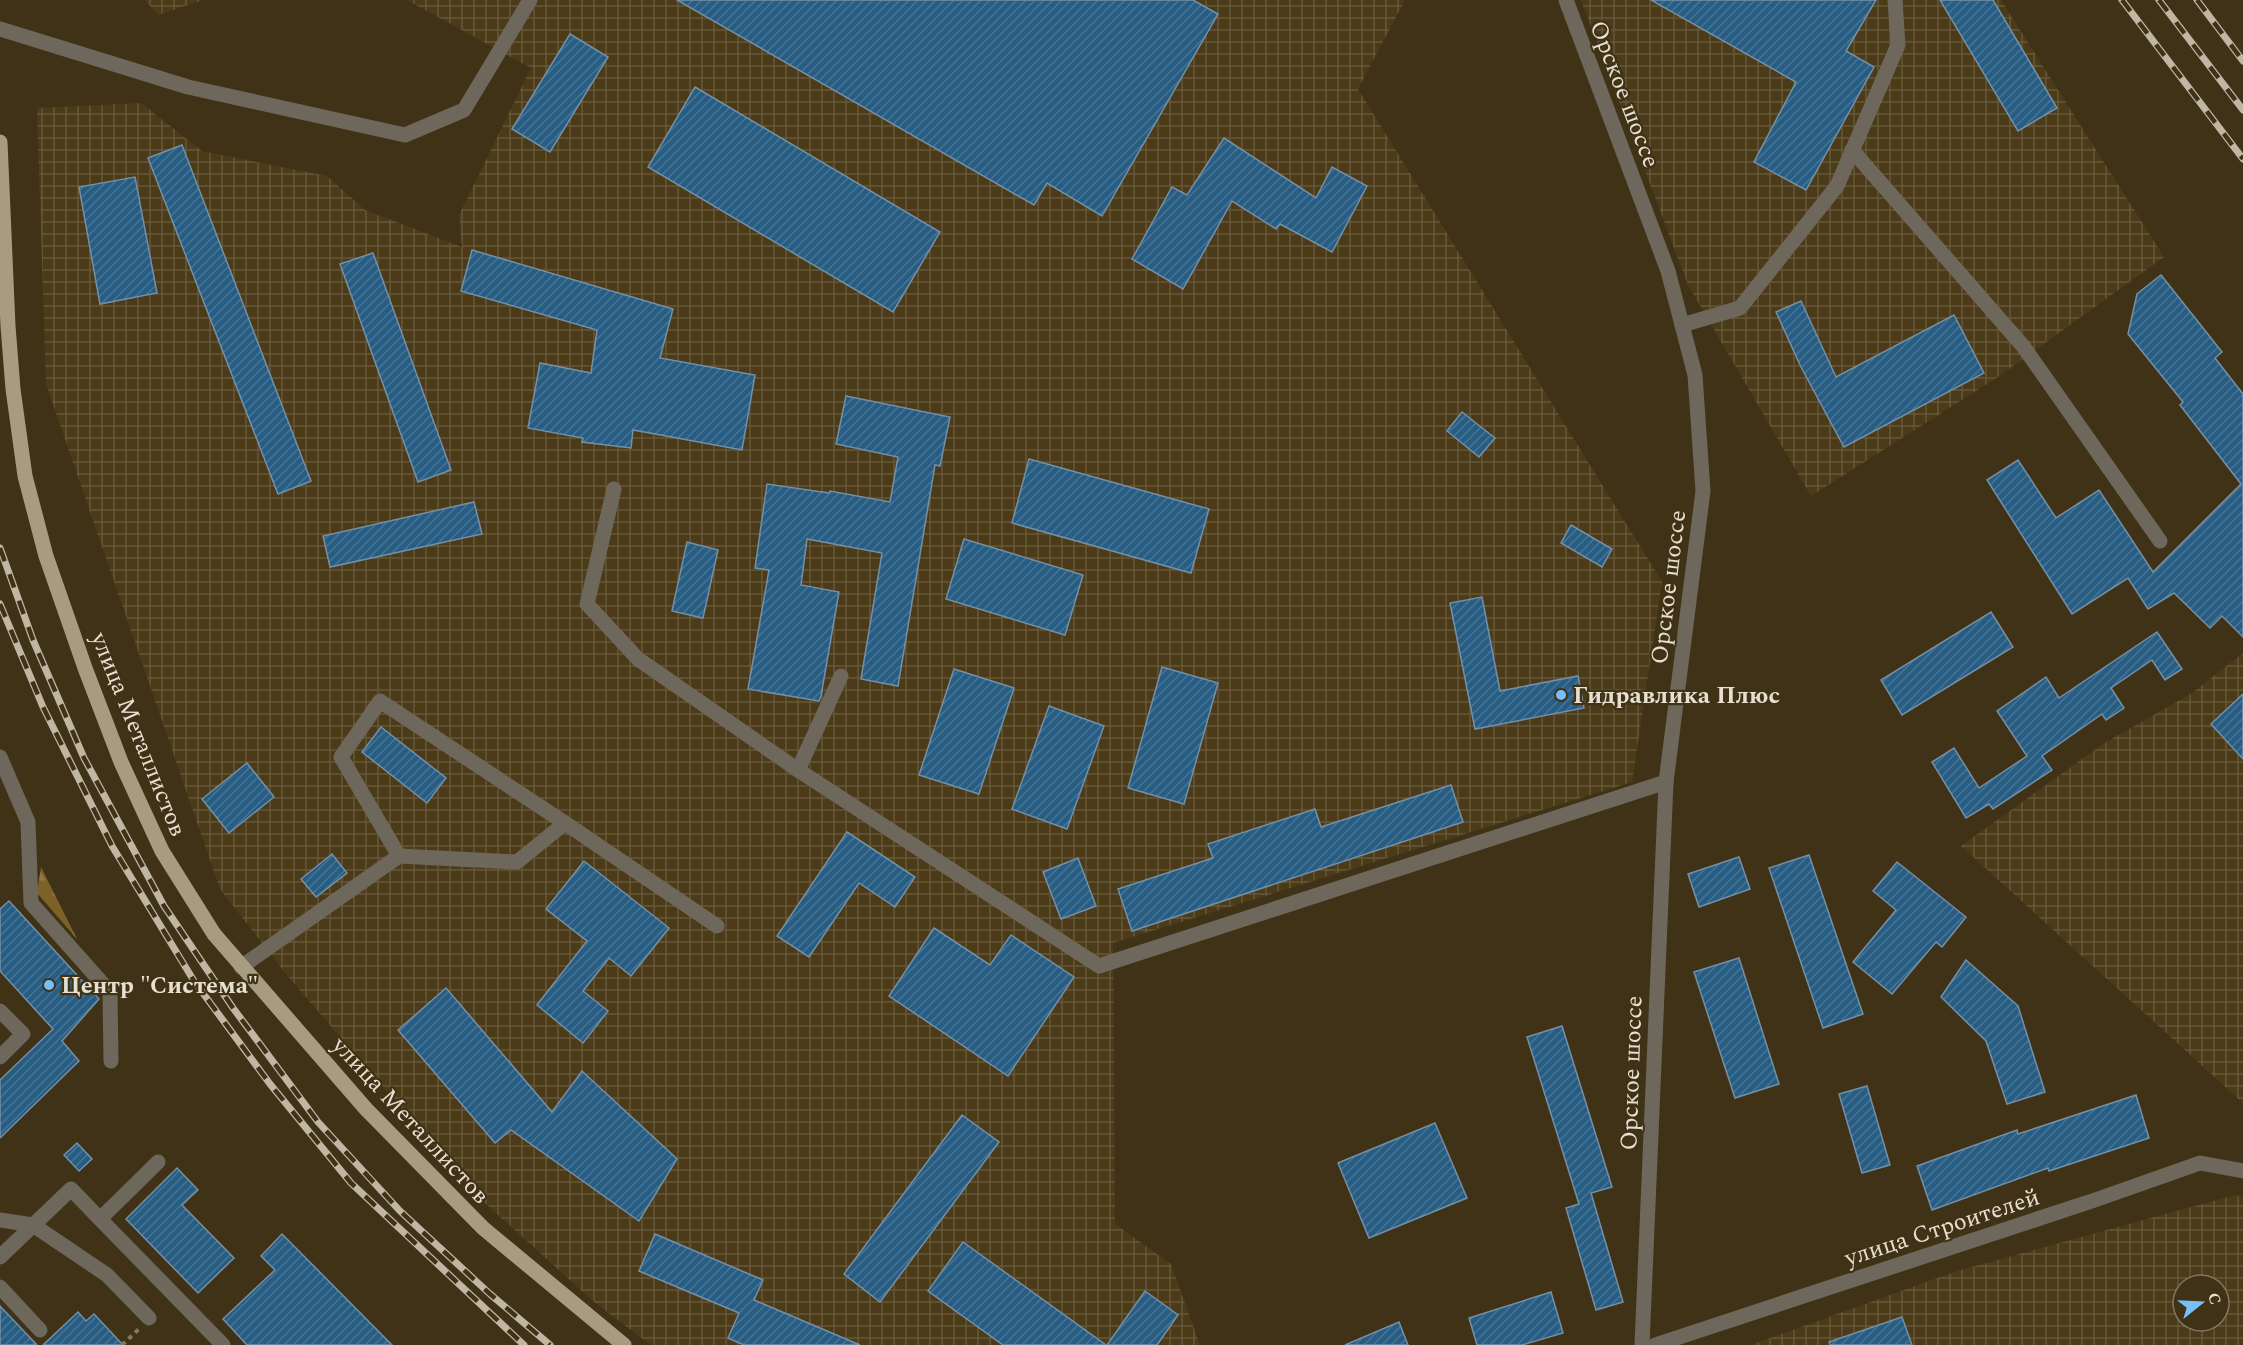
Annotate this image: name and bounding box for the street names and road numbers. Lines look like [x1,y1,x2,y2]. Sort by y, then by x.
street label: Орское шоссе [1579,16,1669,173]
street label: Орское шоссе [1642,508,1696,666]
street label: улица Металлистов [80,626,195,842]
street label: Орское шоссе [1611,995,1653,1151]
street label: улица Металлистов [322,1028,498,1212]
street label: улица Строителей [1839,1179,2044,1277]

